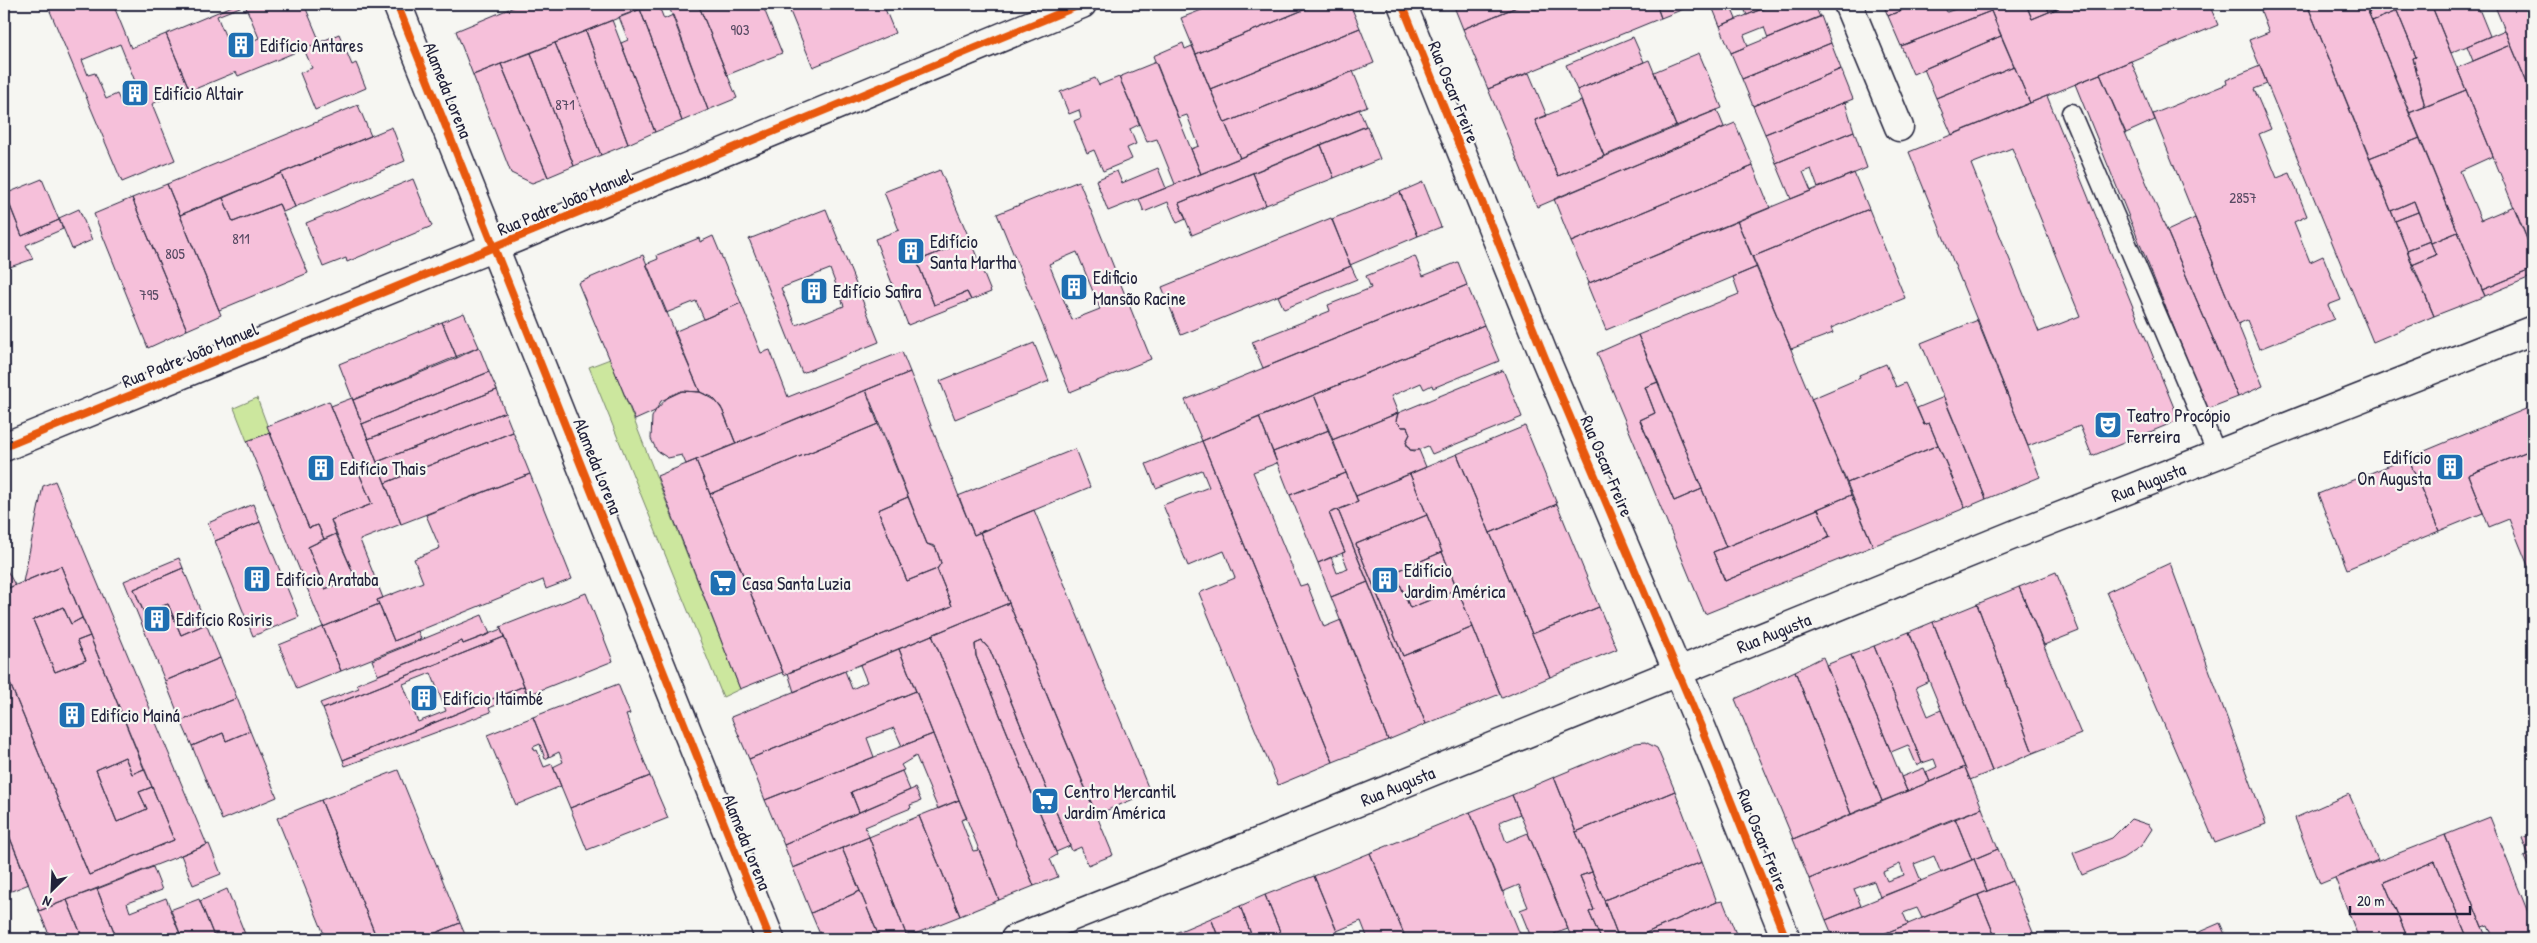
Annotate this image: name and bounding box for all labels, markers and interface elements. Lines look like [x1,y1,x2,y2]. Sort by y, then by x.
house number: 903 [731,19,750,40]
building icon: Edifício Antares [226,30,256,60]
place label: Edifício Antares [260,33,363,58]
street label: Rua Oscar Freire [1422,37,1486,147]
street label: Alameda Lorena [417,38,479,142]
building icon: Edifício Altair [120,78,150,108]
place label: Edifício Altair [154,81,244,106]
house number: 871 [555,94,575,115]
street label: Rua Padre João Manuel [493,162,637,242]
house number: 2857 [2229,187,2257,208]
house number: 811 [232,228,250,249]
place label: Edifício Santa Martha [930,229,1016,275]
building icon: Edifício Santa Martha [896,236,926,266]
house number: 805 [165,243,185,264]
place label: Edificio Mansão Racine [1093,265,1186,311]
building icon: Edificio Mansão Racine [1059,272,1089,302]
building icon: Edifício Safira [799,276,829,306]
place label: Edifício Safira [833,279,921,304]
house number: 795 [139,284,159,305]
street label: Rua Padre João Manuel [118,316,262,394]
place label: Teatro Procópio Ferreira [2126,403,2230,449]
theatre icon: Teatro Procópio Ferreira [2093,410,2123,440]
street label: Rua Oscar Freire [1574,412,1640,520]
street label: Alameda Lorena [567,414,629,518]
place label: Edifício On Augusta [2357,445,2431,491]
building icon: Edifício On Augusta [2435,452,2465,482]
building icon: Edifício Thais [306,453,336,483]
place label: Edifício Thais [340,456,426,481]
street label: Rua Augusta [2107,456,2189,508]
place label: Edifício Jardim América [1404,558,1505,604]
building icon: Edifício Arataba [242,564,272,594]
building icon: Edifício Jardim América [1370,565,1400,595]
place label: Edifício Arataba [276,567,378,592]
supermarket icon: Casa Santa Luzia [708,568,738,598]
place label: Casa Santa Luzia [742,571,851,596]
building icon: Edifício Rosiris [142,604,172,634]
street label: Rua Augusta [1733,606,1814,659]
place label: Edifício Rosiris [176,607,272,632]
building icon: Edifício Itaimbé [409,683,439,713]
place label: Edifício Itaimbé [443,686,543,711]
building icon: Edifício Mainá [57,700,87,730]
place label: Edifício Mainá [91,703,180,728]
street label: Rua Augusta [1357,759,1438,812]
place label: Centro Mercantil Jardim América [1064,779,1176,825]
street label: Rua Oscar Freire [1731,785,1795,895]
supermarket icon: Centro Mercantil Jardim América [1030,786,1060,816]
street label: Alameda Lorena [716,790,778,894]
north arrow [28,866,78,916]
scale bar [2350,883,2470,915]
text: 20 m [2357,890,2384,911]
text: N [39,892,54,913]

